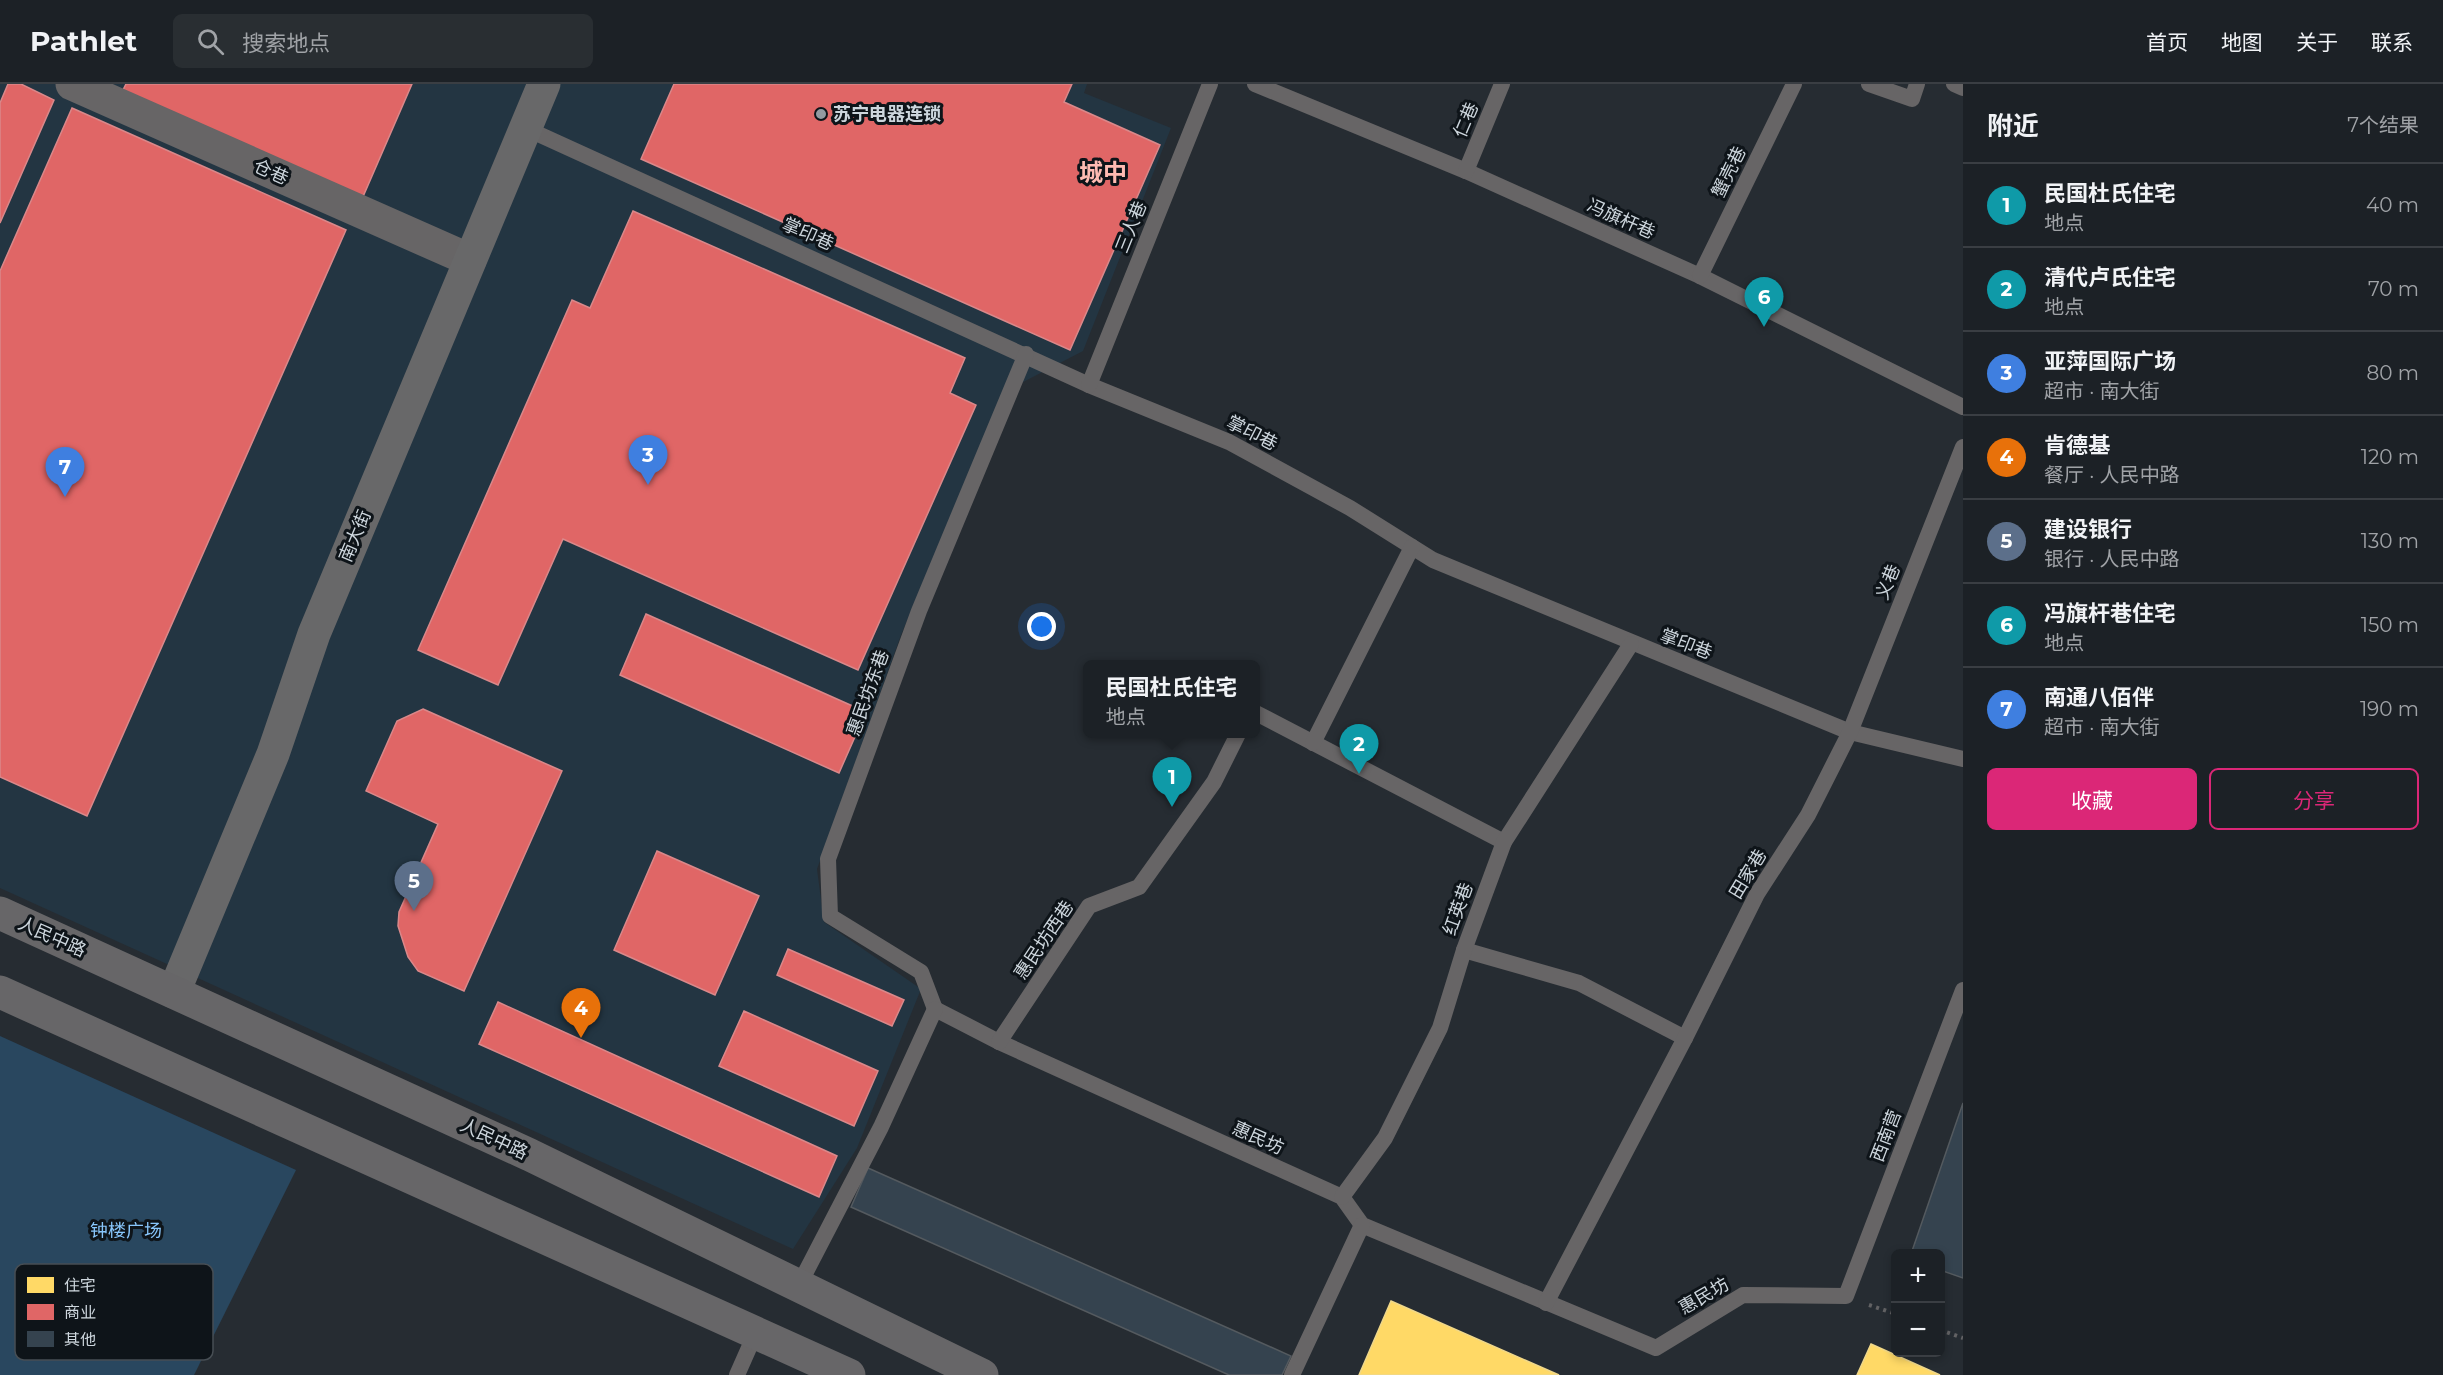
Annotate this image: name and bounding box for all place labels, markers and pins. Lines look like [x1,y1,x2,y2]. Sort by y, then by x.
place label: 苏宁电器连锁 [833,103,941,125]
marker: 苏宁电器连锁 [814,107,828,121]
pin: 6 [1744,278,1784,327]
pin: 3 [628,436,668,485]
pin: 7 [46,448,84,497]
pin: 2 [1340,724,1378,774]
pin: 1 [1152,758,1192,807]
pin: 5 [394,862,434,911]
pin: 4 [562,988,600,1038]

